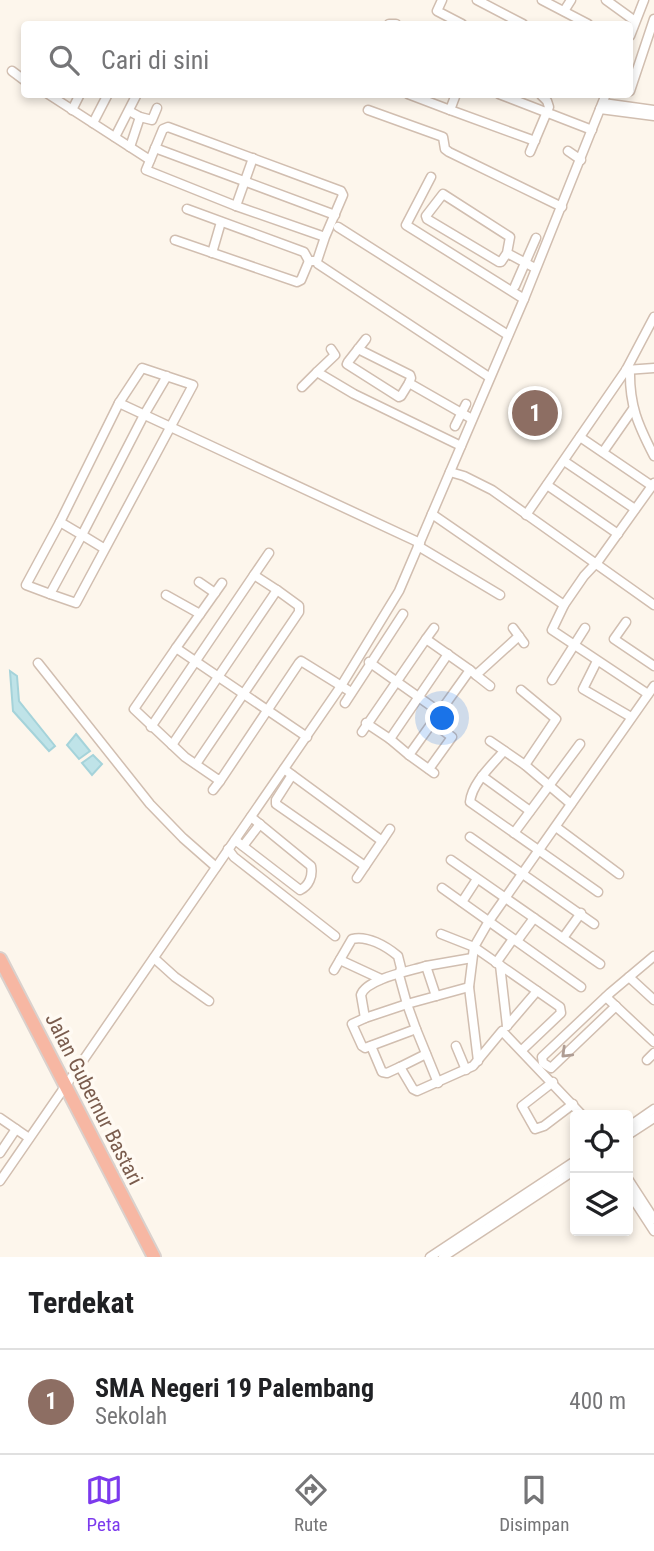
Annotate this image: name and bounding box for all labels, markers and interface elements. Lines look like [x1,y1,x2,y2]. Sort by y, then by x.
search box [21,21,633,98]
icon: search [45,41,83,79]
text: Cari di sini [101,45,209,75]
pin: 1 [512,387,558,439]
your location [425,701,459,735]
street label: Jalan Gubernur Bastari [40,1009,148,1189]
one-way arrow [561,1045,574,1057]
map controls [570,1110,633,1236]
button: locate [570,1110,633,1173]
button: layers [570,1173,633,1236]
text: Terdekat [28,1285,134,1320]
text: SMA Negeri 19 Palembang [95,1373,374,1403]
text: 1 [45,1388,57,1415]
text: 400 m [569,1388,626,1415]
text: Sekolah [95,1403,167,1430]
tab: Peta [85,1471,123,1536]
tab: Rute [292,1471,330,1536]
tab: Disimpan [499,1471,569,1536]

